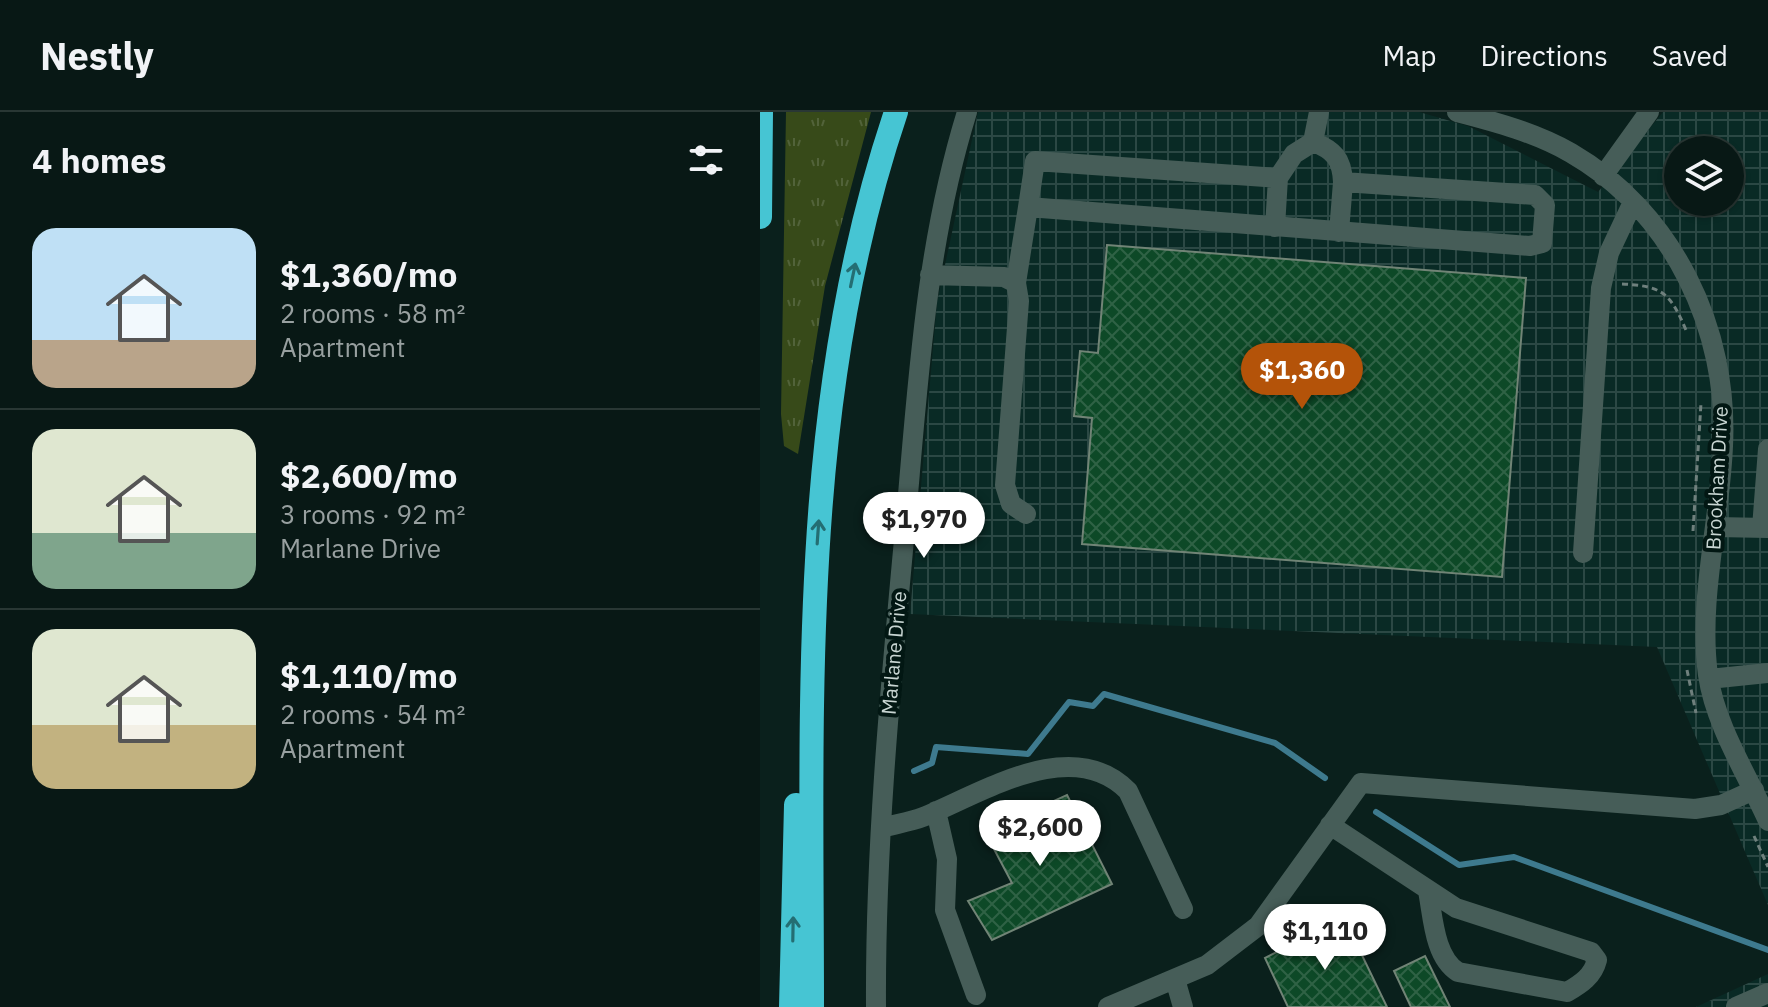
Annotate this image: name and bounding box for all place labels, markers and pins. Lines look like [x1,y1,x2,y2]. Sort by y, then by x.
pin: $1,360 [1237,343,1367,411]
pin: $1,970 [859,492,989,560]
pin: $2,600 [975,800,1105,868]
pin: $1,110 [1260,904,1390,972]

